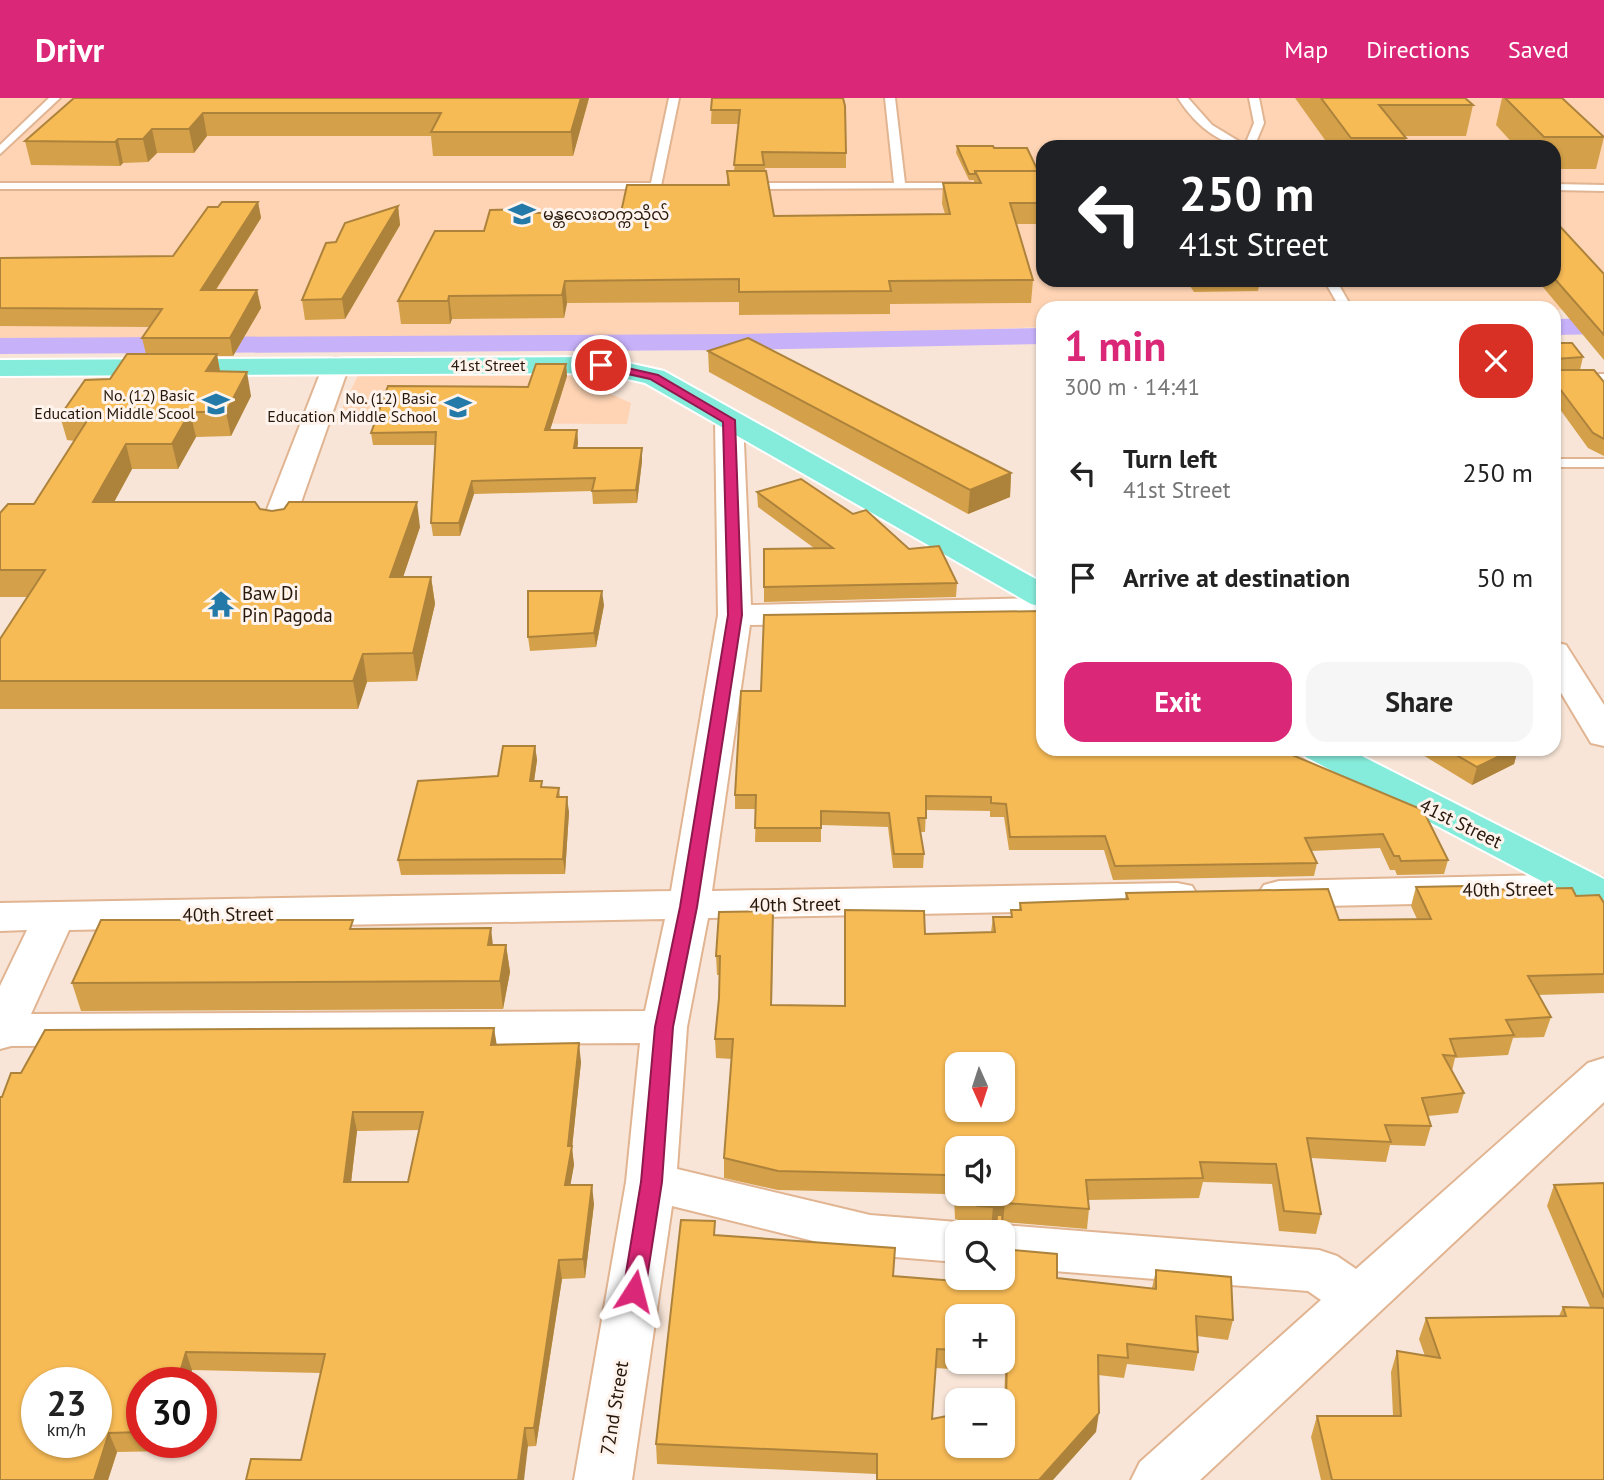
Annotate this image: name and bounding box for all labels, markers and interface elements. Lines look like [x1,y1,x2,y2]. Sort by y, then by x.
text: Drivr [35,28,104,71]
text: Map [1284,34,1328,65]
text: Directions [1366,34,1470,65]
text: Saved [1508,34,1569,65]
text: 250 m [1179,161,1314,225]
icon: left [1064,168,1155,259]
school or university icon: မန္တလေးတက္ကသိုလ် [507,199,537,229]
place label: မန္တလေးတက္ကသိုလ် [543,203,669,229]
text: 41st Street [1179,223,1328,265]
text: 1 min [1064,318,1166,373]
button: close [1459,324,1533,398]
pin [571,335,631,395]
icon: arrive [582,346,620,384]
street label: 41st Street [451,355,526,375]
text: 300 m · 14:41 [1064,372,1200,401]
place label: No. (12) Basic Education Middle Scool [34,385,195,423]
place label: No. (12) Basic Education Middle School [267,388,437,426]
school or university icon: No. (12) Basic Education Middle Scool [201,389,231,419]
school or university icon: No. (12) Basic Education Middle School [443,392,473,422]
text: Turn left [1123,442,1217,475]
icon: left [1064,454,1102,492]
text: 250 m [1462,456,1533,489]
text: 41st Street [1123,475,1230,504]
icon: arrive [1064,559,1102,597]
text: Arrive at destination [1123,561,1350,594]
text: 50 m [1477,561,1533,594]
place label: Baw Di Pin Pagoda [242,581,333,627]
temple icon: Baw Di Pin Pagoda [206,589,236,619]
button: Exit [1064,662,1292,742]
button: Share [1306,662,1533,742]
street label: 41st Street [1416,793,1507,853]
street label: 40th Street [1462,876,1554,902]
street label: 40th Street [749,891,841,917]
street label: 40th Street [182,901,274,927]
north arrow [945,1052,1015,1122]
map controls [945,1052,1015,1458]
button: sound [945,1136,1015,1206]
button: search [945,1220,1015,1290]
position arrow [597,1254,671,1328]
button: + [945,1304,1015,1374]
street label: 72nd Street [595,1359,633,1457]
speed limit sign: 30 [126,1367,217,1458]
text: 23 [47,1380,86,1426]
button: − [945,1388,1015,1458]
text: km/h [47,1418,86,1441]

